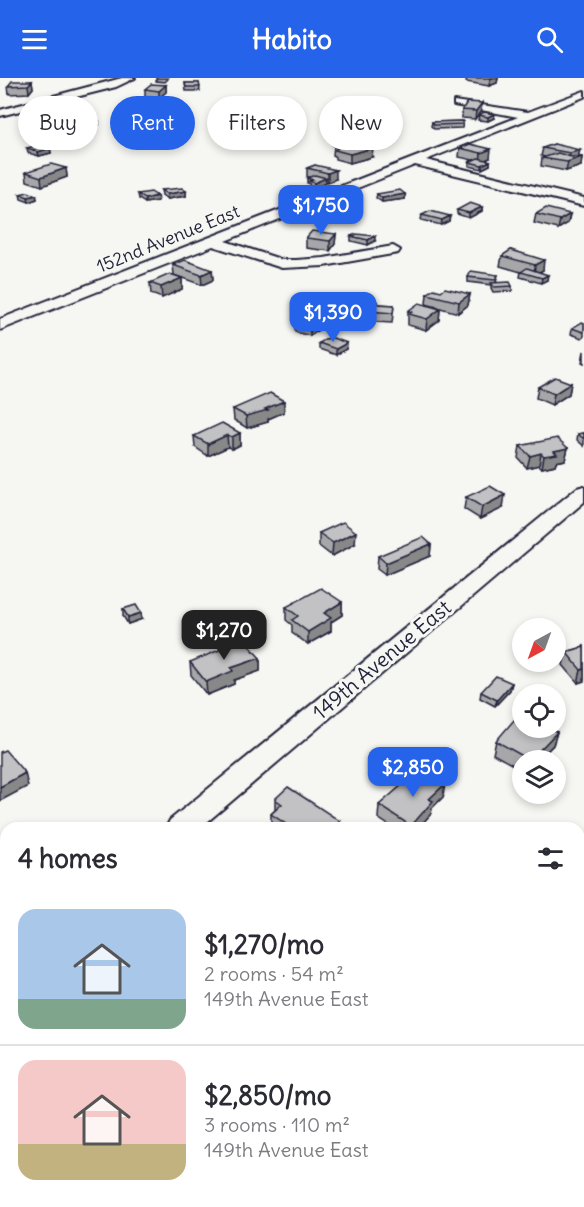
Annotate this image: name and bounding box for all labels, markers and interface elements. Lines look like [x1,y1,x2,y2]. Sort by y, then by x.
text: Habito [252,22,332,56]
icon: menu [18,23,51,56]
icon: search [533,23,566,56]
chip: Buy [18,96,98,150]
chip: Rent [110,96,195,150]
chip: Filters [207,96,307,150]
chip: New [319,96,403,150]
pin: $1,750 [272,185,370,236]
text: $1,750 [292,192,350,217]
street label: 152nd Avenue East [93,199,243,278]
pin: $1,390 [284,292,382,343]
text: $1,390 [304,299,362,324]
street label: 149th Avenue East [307,594,457,725]
pin: $1,270 [175,610,273,661]
text: $1,270 [196,617,252,642]
north arrow [512,618,566,672]
map controls [512,618,566,804]
button: locate [512,684,566,738]
pin: $2,850 [364,747,462,798]
button: layers [512,750,566,804]
text: $2,850 [382,754,444,779]
text: 4 homes [18,842,117,875]
icon: filters [534,842,567,875]
text: $1,270/mo [204,928,324,961]
icon: home [66,933,138,1005]
text: 2 rooms · 54 m² [204,961,344,986]
text: 149th Avenue East [204,986,369,1011]
text: $2,850/mo [204,1079,331,1112]
icon: home [66,1084,138,1156]
text: 3 rooms · 110 m² [204,1112,350,1137]
text: 149th Avenue East [204,1137,369,1162]

